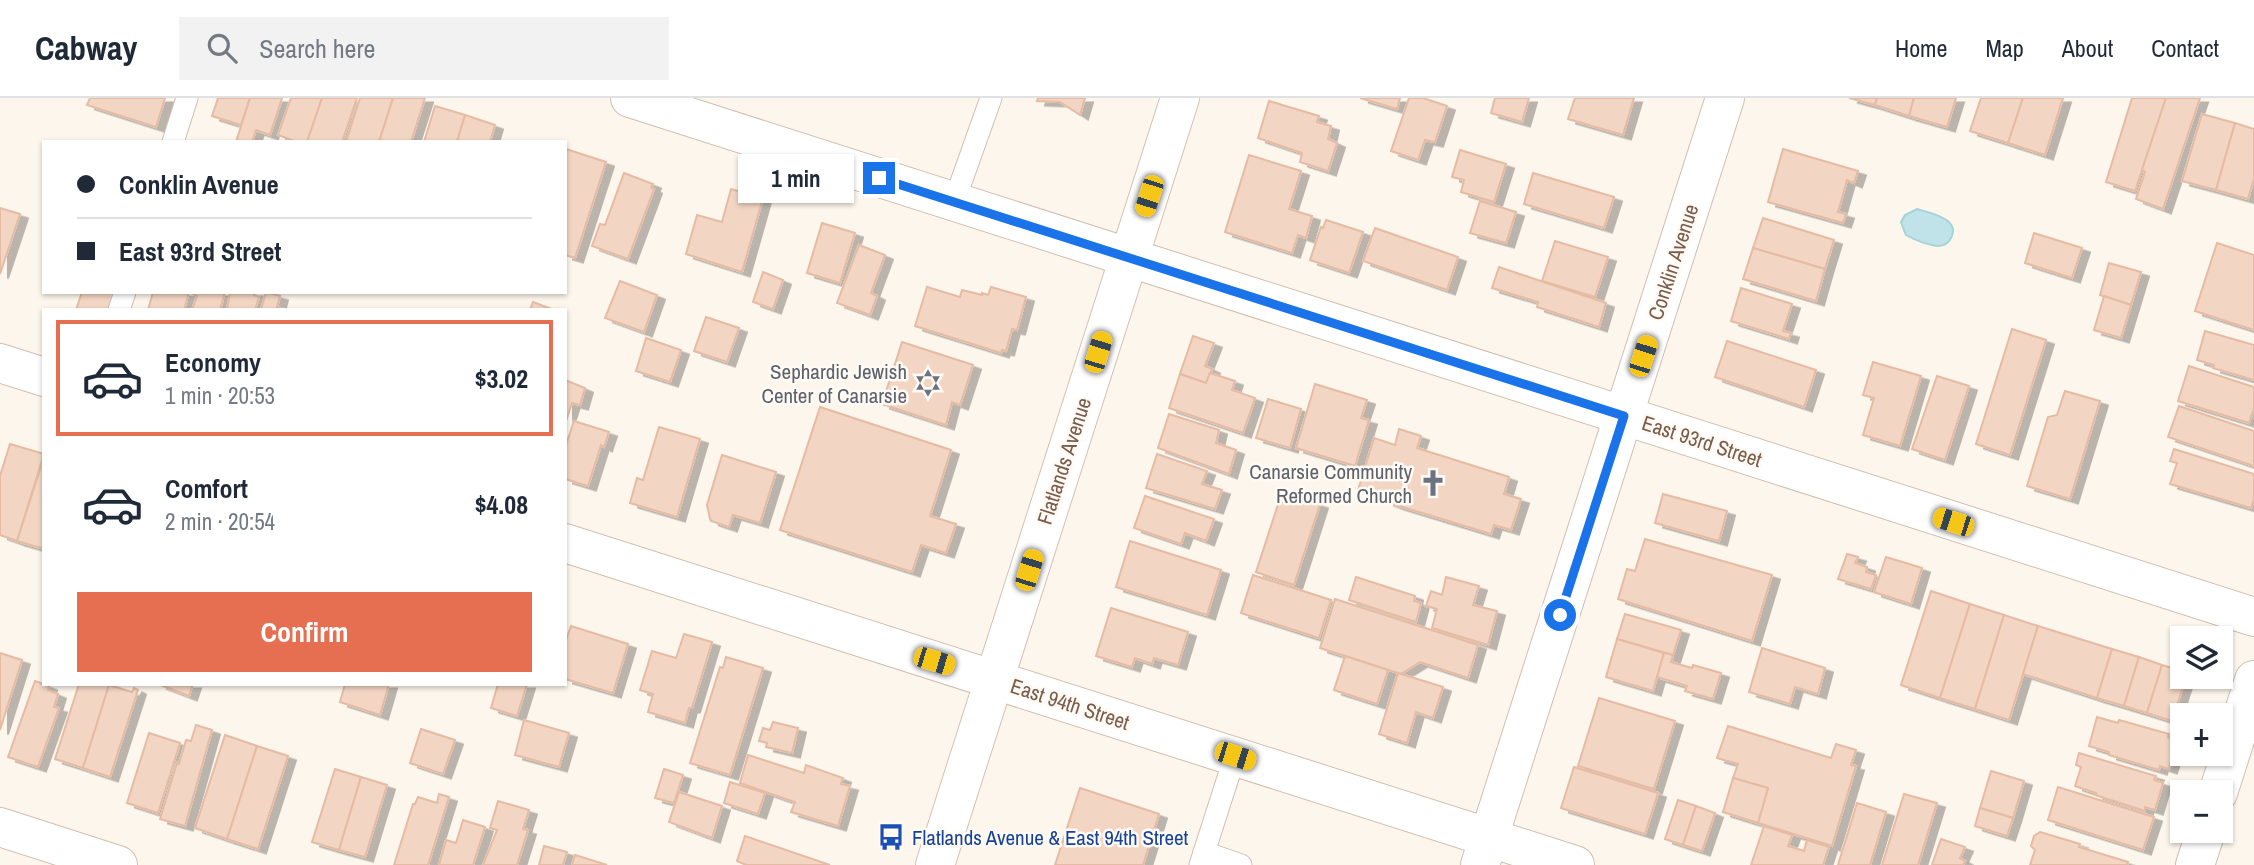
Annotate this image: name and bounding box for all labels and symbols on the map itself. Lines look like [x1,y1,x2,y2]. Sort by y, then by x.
callout: 1 min [739,154,854,202]
route end [863,162,895,194]
car [1133,173,1166,219]
street label: Conklin Avenue [1641,200,1705,324]
car [1082,329,1115,375]
car [1627,333,1660,379]
place label: Sephardic Jewish Center of Canarsie [762,357,907,410]
synagogue icon: Sephardic Jewish Center of Canarsie [913,368,943,398]
street label: Flatlands Avenue [1030,394,1098,528]
street label: East 93rd Street [1638,408,1766,474]
place label: Canarsie Community Reformed Church [1249,457,1412,510]
church icon: Canarsie Community Reformed Church [1418,468,1448,498]
car [1930,506,1977,538]
car [1013,547,1046,593]
route start [1544,599,1576,631]
car [911,645,958,677]
street label: East 94th Street [1007,671,1133,737]
car [1212,740,1259,772]
bus stop icon: Flatlands Avenue & East 94th Street [876,822,906,852]
place label: Flatlands Avenue & East 94th Street [912,823,1189,852]

